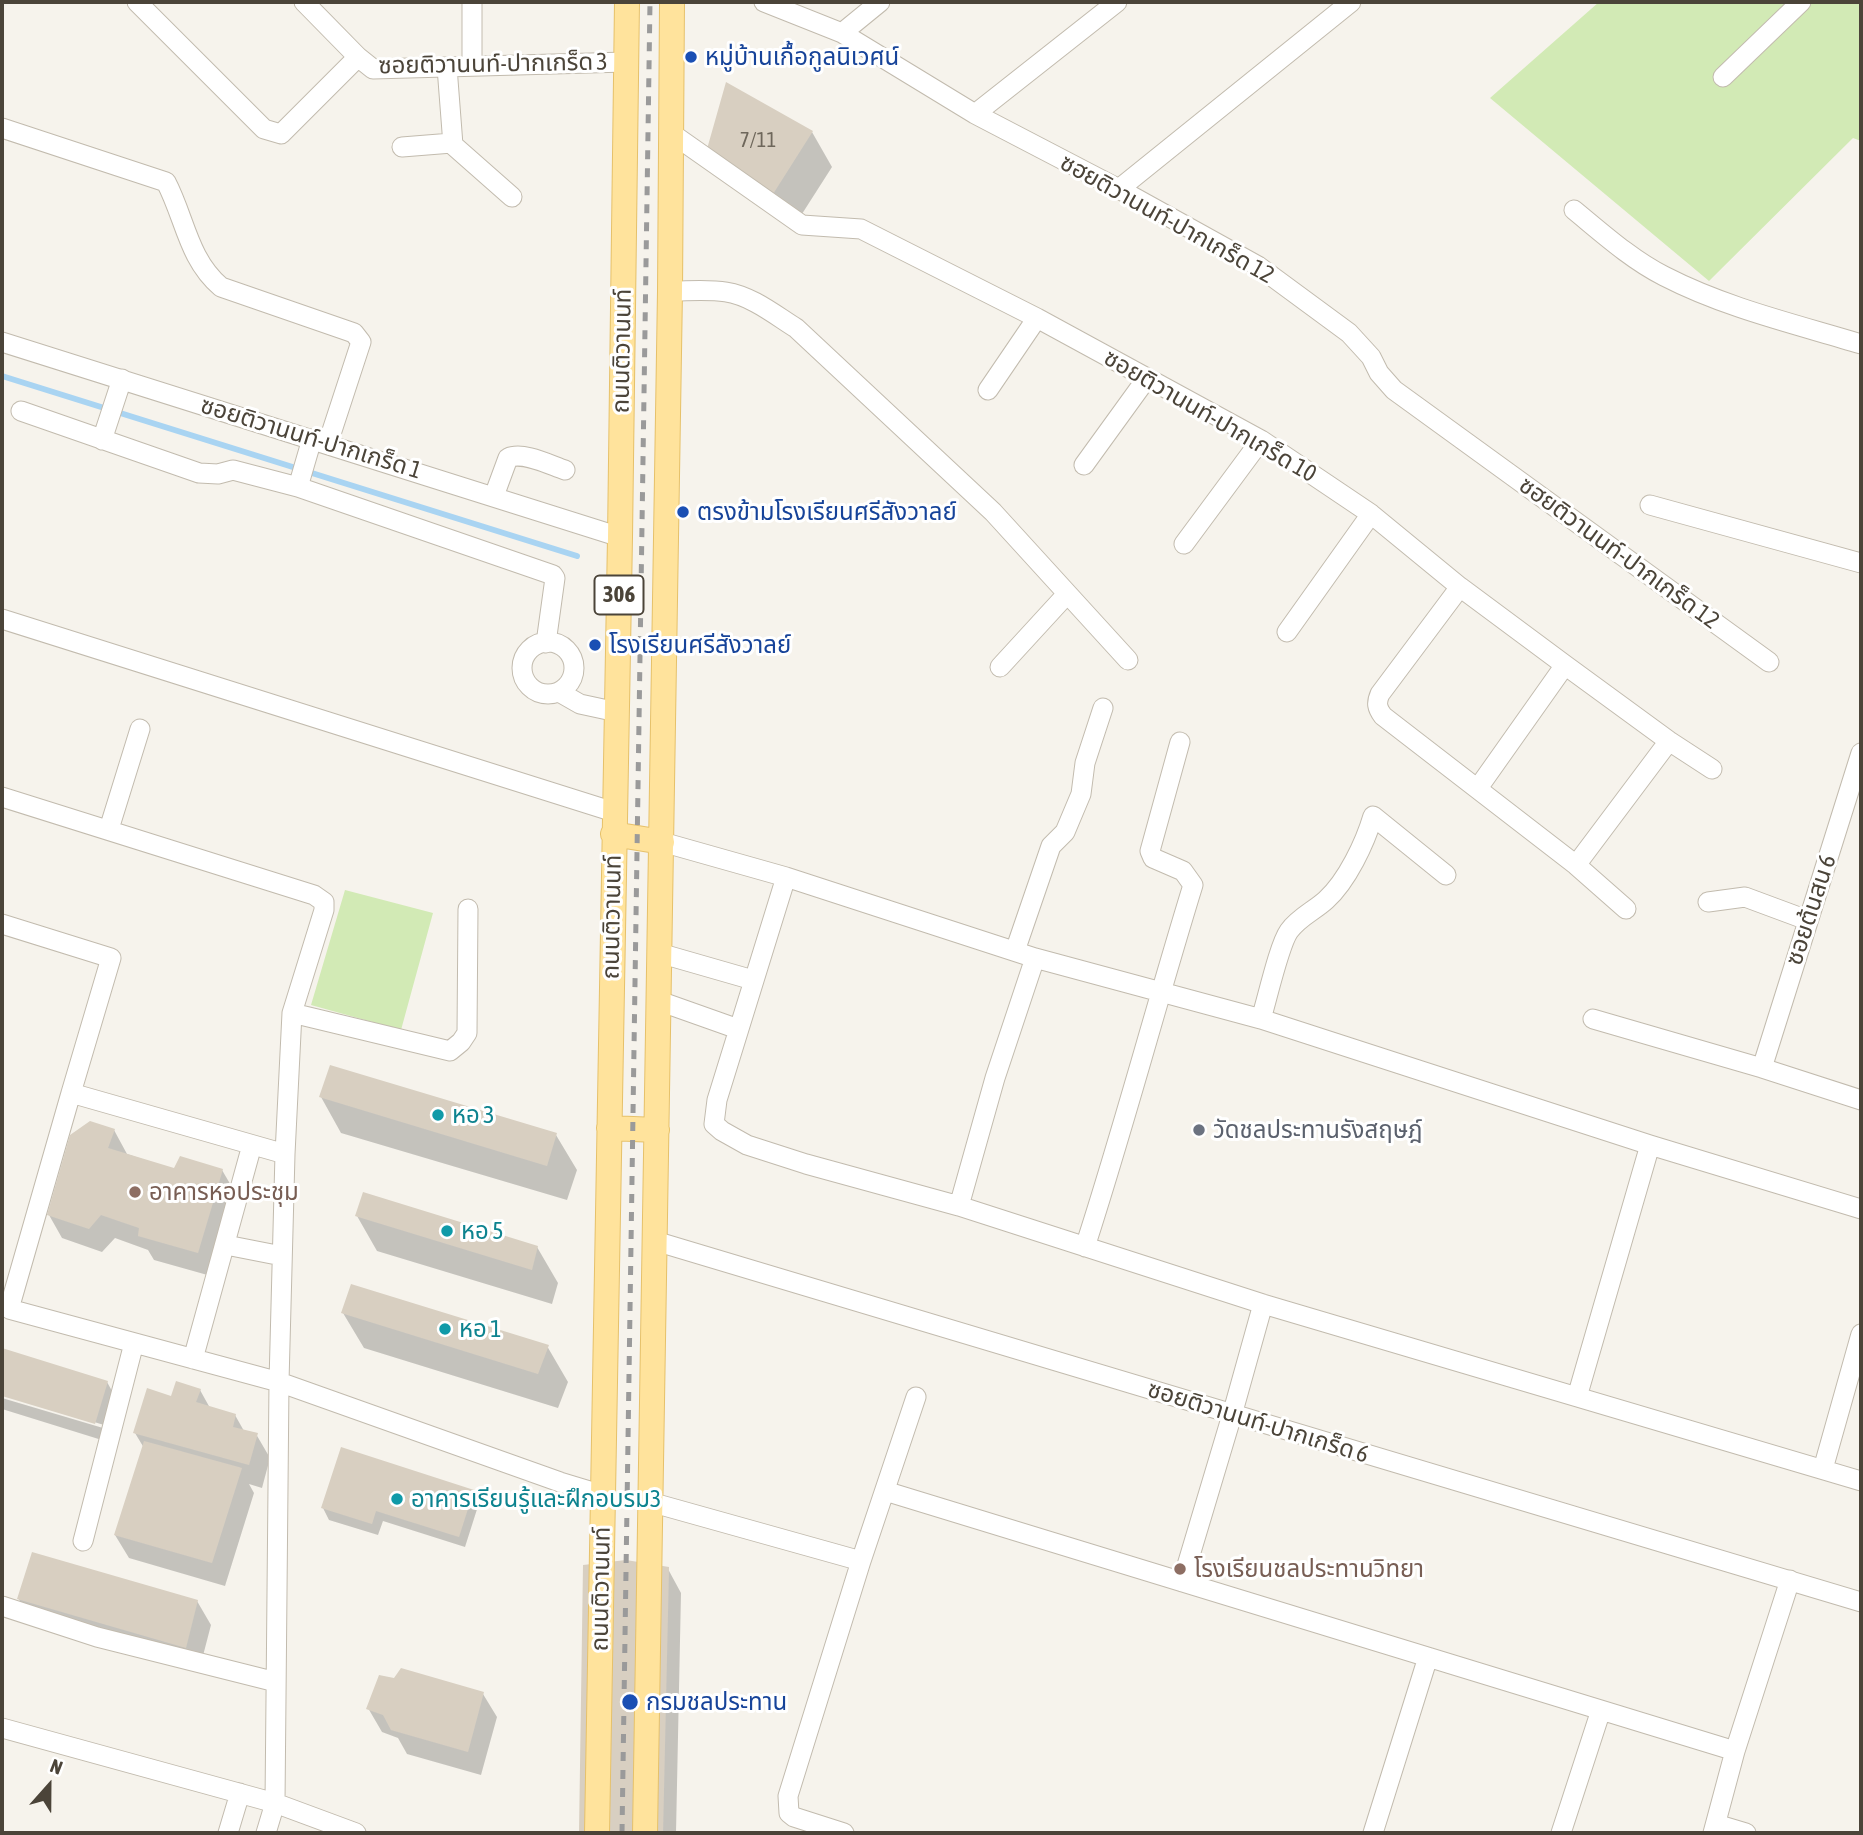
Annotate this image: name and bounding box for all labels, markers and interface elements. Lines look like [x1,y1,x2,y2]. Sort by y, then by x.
place label: หมู่บ้านเกื้อกูลนิเวศน์ [705,43,899,71]
street label: ซอยติวานนท์-ปากเกร็ด 3 [378,48,608,80]
marker: หมู่บ้านเกื้อกูลนิเวศน์ [683,49,699,65]
house number: 7/11 [740,127,776,153]
street label: ซฮยติวานนท์-ปากเกร็ด 12 [1055,148,1279,290]
street label: ถนนติวานนท์ [607,288,637,414]
street label: ซอยติวานนท์-ปากเกร็ด 10 [1099,343,1321,489]
street label: ซอยติวานนท์-ปากเกร็ด 1 [197,391,425,485]
street label: ซฮยติวานนท์-ปากเกร็ด 12 [1513,471,1725,635]
place label: ตรงข้ามโรงเรียนศรีสังวาลย์ [697,498,957,526]
marker: ตรงข้ามโรงเรียนศรีสังวาลย์ [675,504,691,520]
road number: 306 [594,576,644,614]
place label: โรงเรียนศรีสังวาลย์ [609,631,791,659]
marker: โรงเรียนศรีสังวาลย์ [587,637,603,653]
street label: ซอยต้นสน 6 [1780,851,1842,969]
street label: ถนนติวานนท์ [597,854,627,980]
place label: หอ 3 [452,1101,494,1129]
marker: หอ 3 [430,1107,446,1123]
place label: วัดชลประทานรังสฤษฎ์ [1213,1116,1423,1144]
marker: วัดชลประทานรังสฤษฎ์ [1191,1122,1207,1138]
place label: อาคารหอประชุม [149,1178,299,1206]
marker: อาคารหอประชุม [127,1184,143,1200]
place label: หอ 5 [461,1217,503,1245]
marker: หอ 5 [439,1223,455,1239]
place label: หอ 1 [459,1315,501,1343]
marker: หอ 1 [437,1321,453,1337]
street label: ซอยติวานนท์-ปากเกร็ด 6 [1144,1375,1372,1469]
place label: อาคารเรียนรู้และฝึกอบรม3 [411,1485,661,1513]
marker: อาคารเรียนรู้และฝึกอบรม3 [389,1491,405,1507]
street label: ถนนติวานนท์ [586,1526,616,1652]
place label: โรงเรียนชลประทานวิทยา [1194,1555,1424,1583]
marker: โรงเรียนชลประทานวิทยา [1172,1561,1188,1577]
place label: กรมชลประทาน [646,1688,787,1716]
marker: กรมชลประทาน [620,1692,640,1712]
north arrow [14,1751,84,1821]
text: N [47,1754,66,1779]

